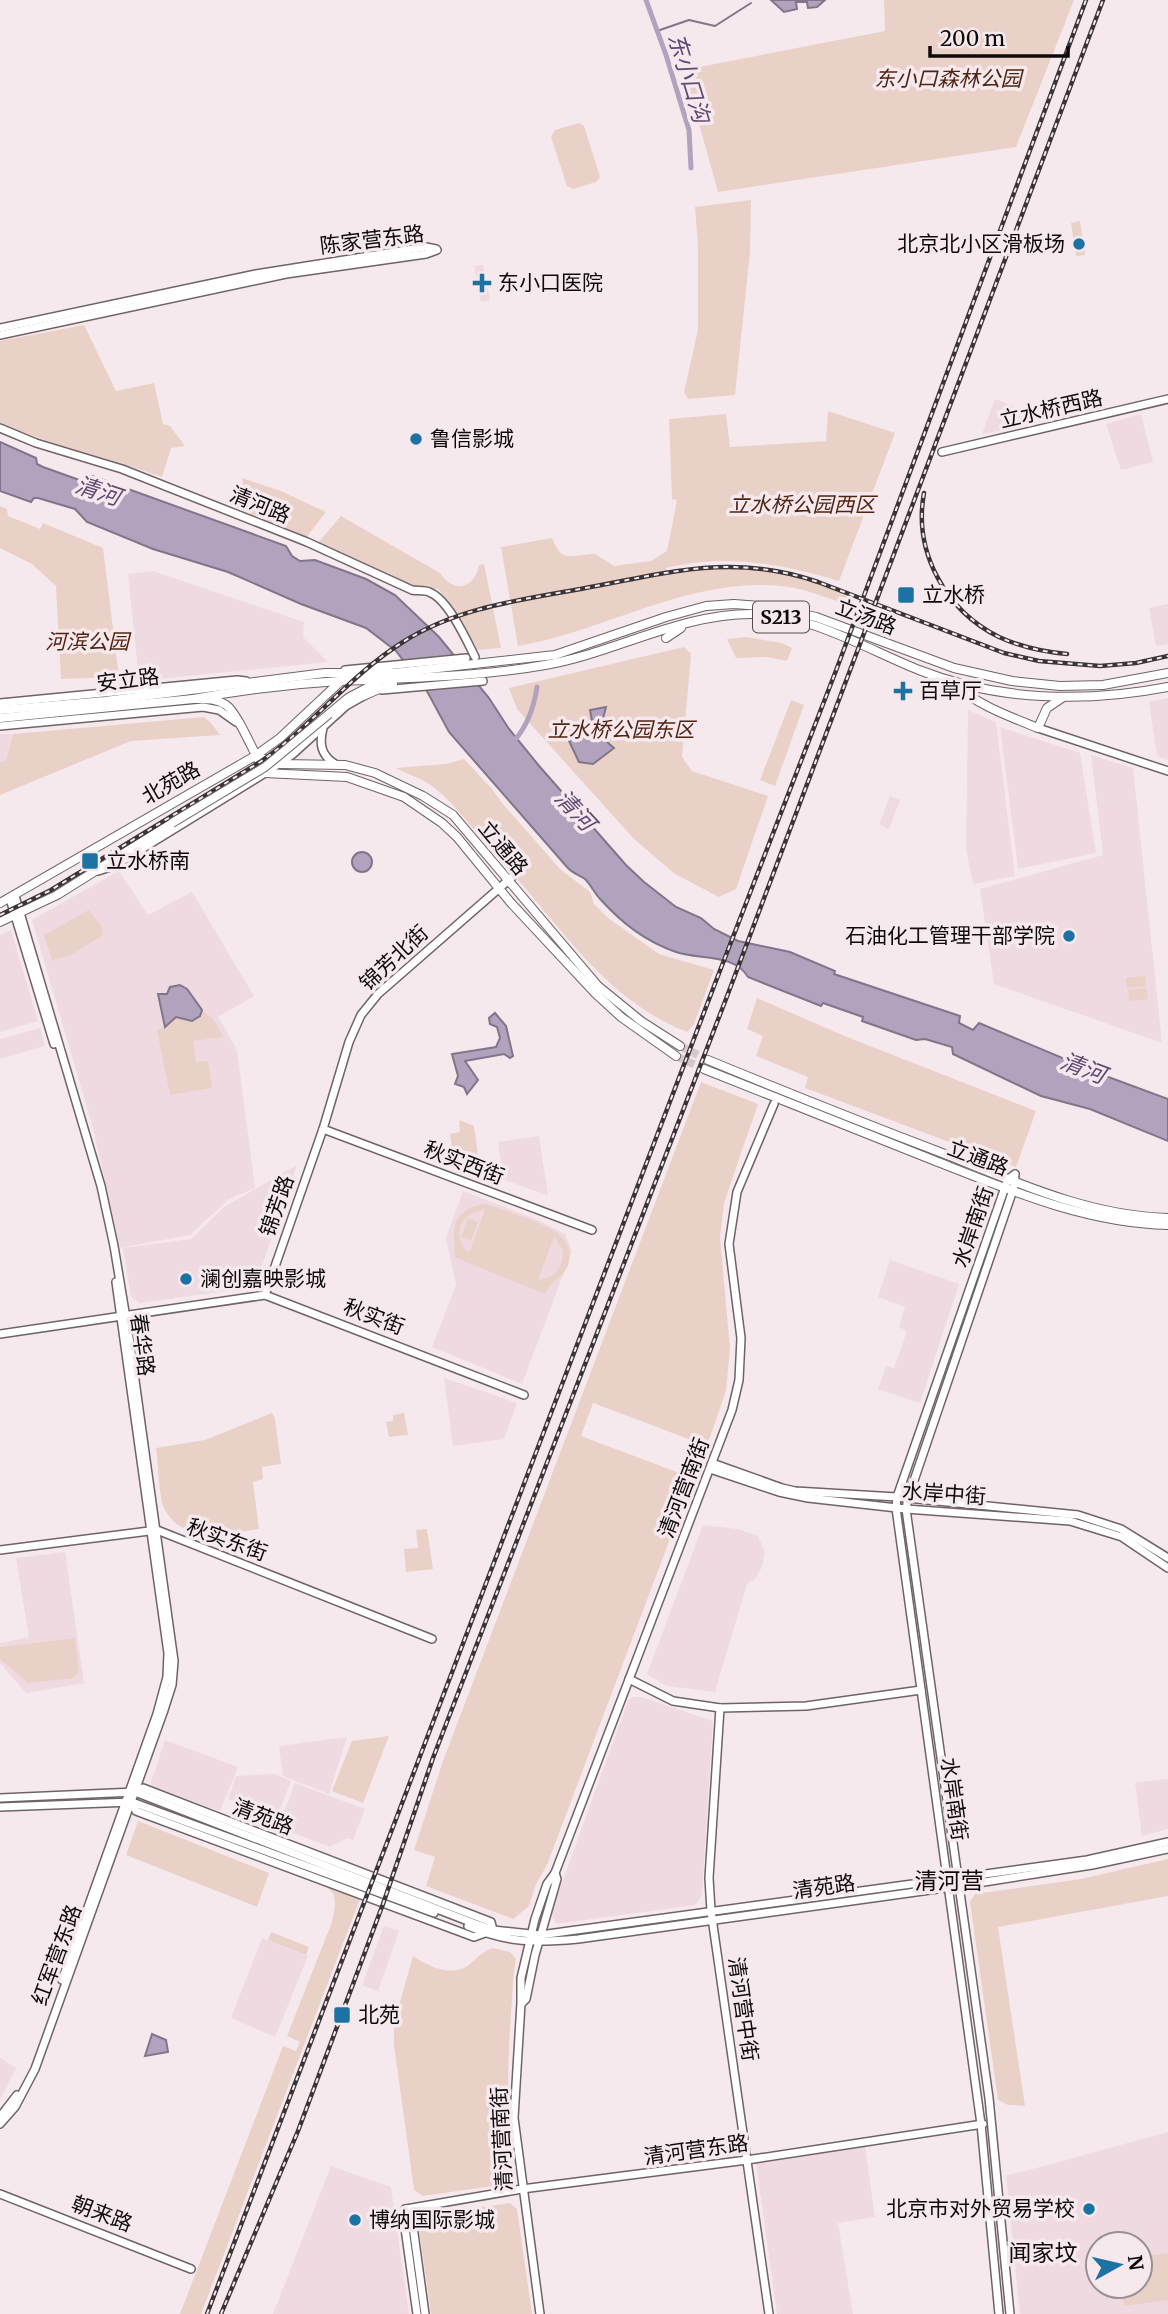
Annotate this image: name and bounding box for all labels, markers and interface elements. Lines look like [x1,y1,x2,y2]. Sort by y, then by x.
scale bar [930,14,1068,58]
text: 200 m [940,25,1005,52]
water label: 东小口沟 [662,30,718,129]
park label: 东小口森林公园 [875,65,1024,92]
street label: 陈家营东路 [318,220,426,259]
place label: 北京北小区滑板场 [897,230,1065,257]
marker: 北京北小区滑板场 [1071,236,1087,252]
place label: 东小口医院 [498,269,603,296]
marker: 东小口医院 [472,273,492,293]
street label: 立水桥西路 [997,384,1105,433]
place label: 鲁信影城 [430,425,514,452]
marker: 鲁信影城 [408,431,424,447]
water label: 清河 [72,470,128,513]
street label: 清河路 [226,480,294,529]
park label: 立水桥公园西区 [729,491,878,518]
place label: 立水桥 [922,581,985,608]
marker: 立水桥 [896,585,916,605]
street label: 立汤路 [832,593,900,640]
road number: S213 [753,602,809,632]
park label: 河滨公园 [45,628,132,655]
street label: 安立路 [95,662,161,697]
place label: 百草厅 [919,677,982,704]
marker: 百草厅 [893,681,913,701]
park label: 立水桥公园东区 [548,716,697,743]
street label: 北苑路 [137,755,205,810]
water label: 清河 [549,783,604,839]
street label: 立通路 [473,815,534,880]
place label: 立水桥南 [106,847,190,874]
marker: 立水桥南 [80,851,100,871]
street label: 锦芳北街 [354,919,434,996]
place label: 石油化工管理干部学院 [845,922,1055,949]
marker: 石油化工管理干部学院 [1061,928,1077,944]
water label: 清河 [1057,1046,1114,1091]
street label: 立通路 [944,1134,1012,1181]
street label: 秋实西街 [420,1135,508,1190]
street label: 锦芳路 [254,1172,300,1240]
street label: 水岸南街 [946,1183,999,1271]
place label: 澜创嘉映影城 [200,1265,326,1292]
marker: 澜创嘉映影城 [178,1271,194,1287]
street label: 秋实街 [340,1293,408,1340]
street label: 春华路 [125,1312,160,1378]
street label: 清河营南街 [652,1434,715,1542]
street label: 水岸中街 [901,1477,987,1510]
street label: 秋实东街 [183,1512,271,1567]
street label: 水岸南街 [935,1755,974,1842]
street label: 清苑路 [229,1793,297,1840]
district label: 清河营 [915,1866,984,1895]
street label: 清苑路 [791,1869,857,1904]
street label: 红军营东路 [26,1901,87,2009]
street label: 清河营中街 [723,1955,764,2063]
place label: 北苑 [358,2001,400,2028]
marker: 北苑 [332,2005,352,2025]
street label: 清河营南街 [485,2086,518,2192]
street label: 清河营东路 [642,2129,750,2170]
street label: 朝来路 [68,2190,136,2237]
place label: 北京市对外贸易学校 [886,2195,1075,2222]
marker: 北京市对外贸易学校 [1081,2201,1097,2217]
place label: 博纳国际影城 [369,2206,495,2233]
marker: 博纳国际影城 [347,2212,363,2228]
north arrow [1084,2230,1154,2300]
district label: 闻家坟 [1009,2238,1078,2267]
text: N [1123,2254,1149,2272]

